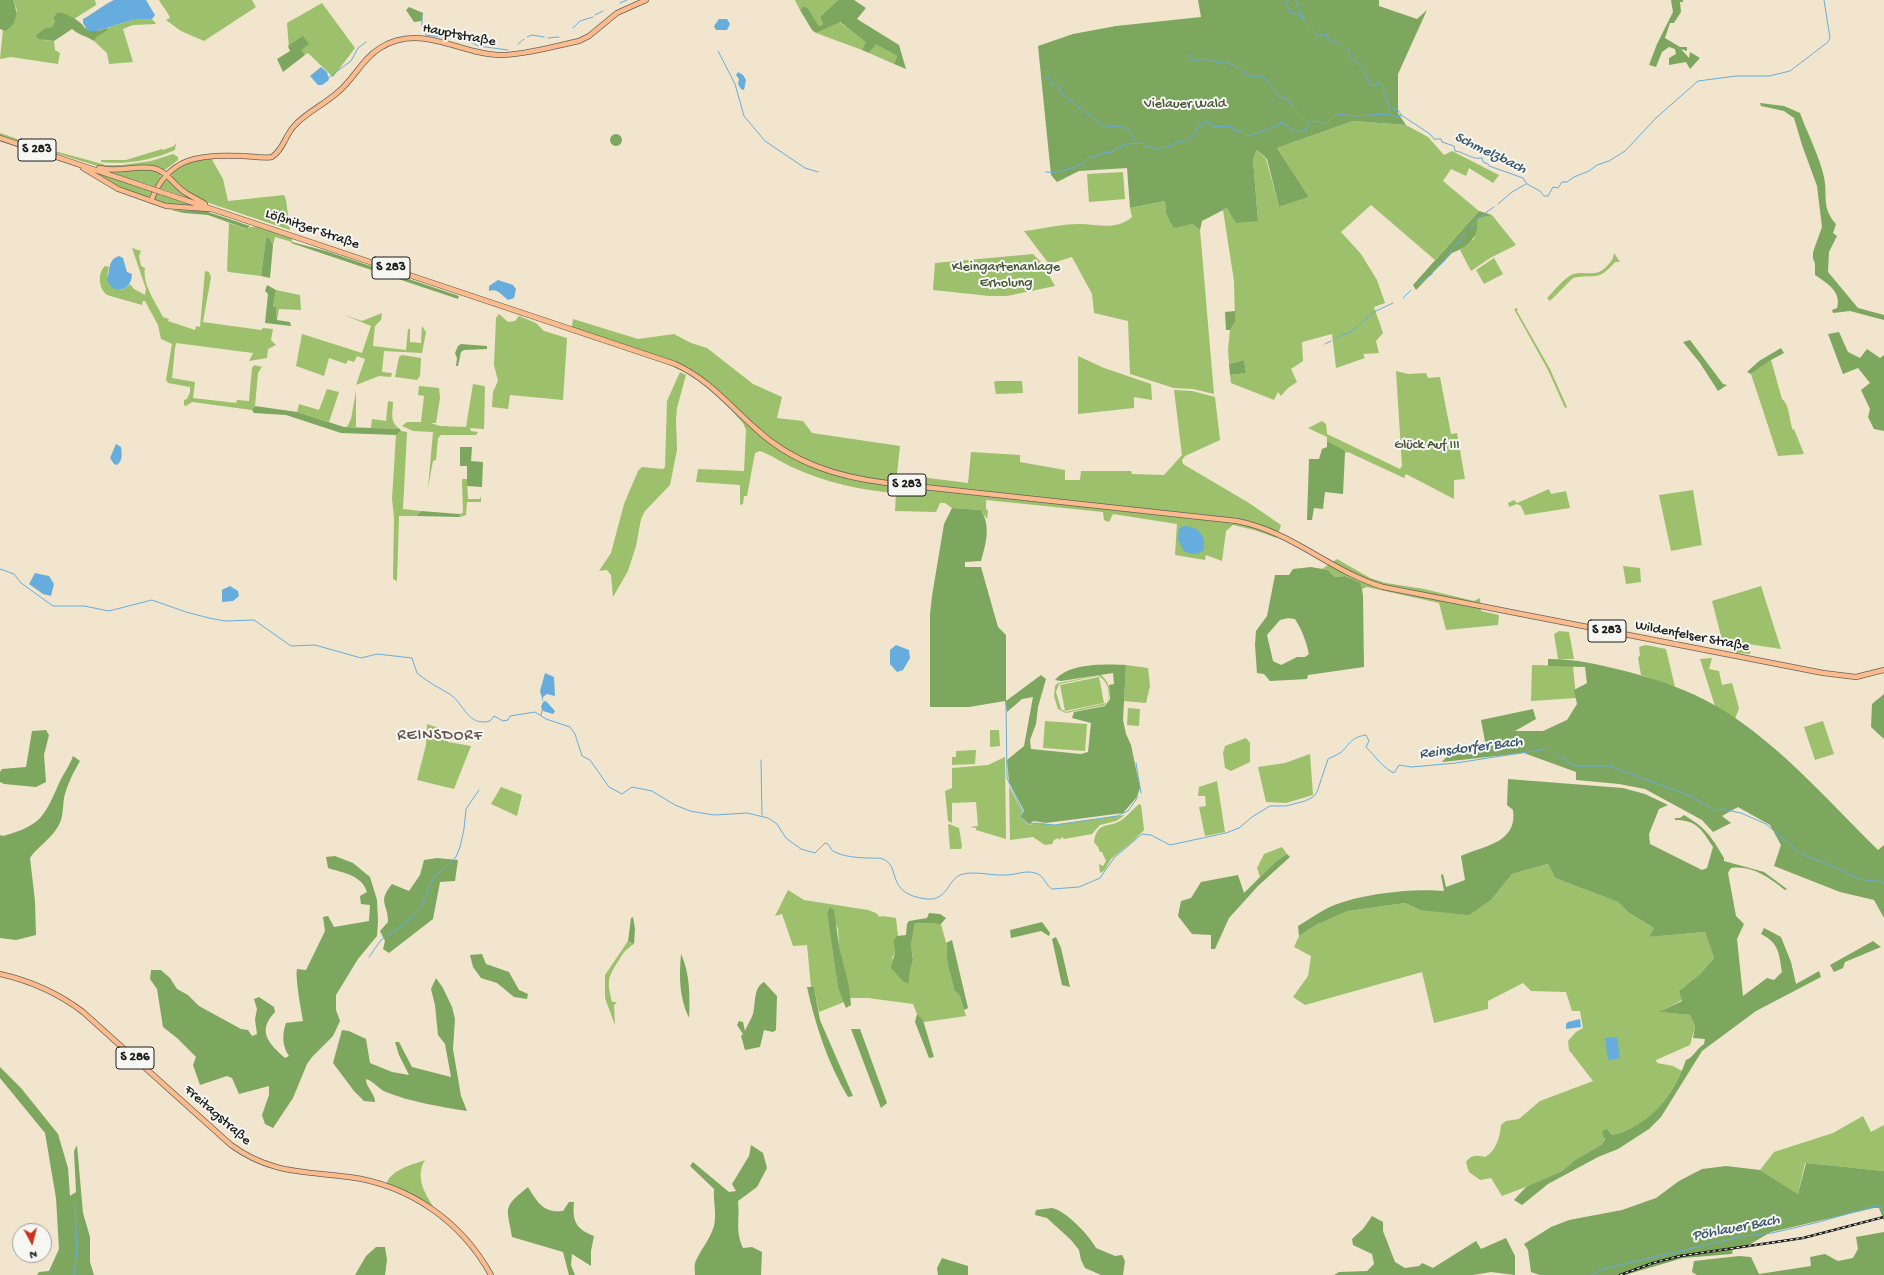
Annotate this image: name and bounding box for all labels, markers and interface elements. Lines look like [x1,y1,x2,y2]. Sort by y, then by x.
street label: Hauptstraße [421,21,497,51]
park label: Vielauer Wald [1144,97,1226,113]
water label: Schmelzbach [1451,129,1529,179]
road number: S 283 [18,139,56,161]
street label: Lößnitzer Straße [263,206,361,254]
road number: S 283 [372,257,410,279]
park label: Kleingartenanlage Erholung [952,260,1060,292]
park label: Glück Auf III [1394,438,1460,454]
road number: S 283 [888,474,926,496]
street label: Wildenfelser Straße [1633,618,1751,656]
road number: S 283 [1588,620,1626,642]
district label: REINSDORF [397,727,483,747]
water label: Reinsdorfer Bach [1418,734,1524,764]
road number: S 286 [116,1047,154,1069]
street label: Freitagstraße [180,1082,254,1150]
water label: Pöhlauer Bach [1691,1212,1781,1246]
north arrow [12,1223,52,1263]
text: N [29,1248,38,1260]

